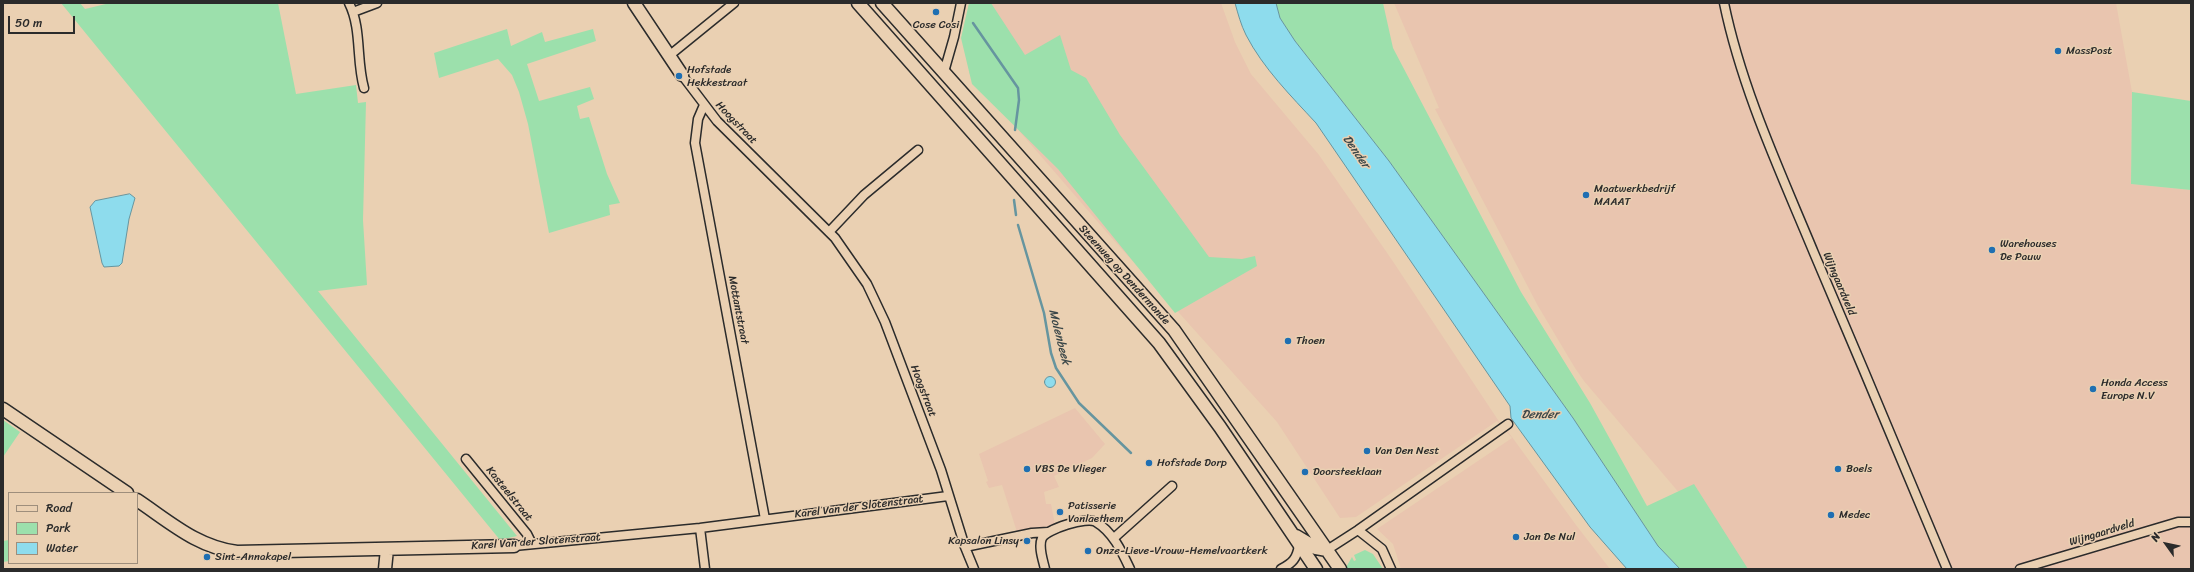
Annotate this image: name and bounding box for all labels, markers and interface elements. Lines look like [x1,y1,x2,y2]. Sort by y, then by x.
marker: Cose Cosi [931,7,941,17]
scale bar [10,8,77,34]
text: 50 m [15,12,42,34]
place label: Cose Cosi [913,18,959,32]
place label: MassPost [2066,44,2112,58]
marker: MassPost [2053,46,2063,56]
place label: Hofstade Hekkestraat [687,63,747,89]
marker: Hofstade Hekkestraat [674,71,684,81]
street label: Hoogstraat [712,99,760,147]
water label: Dender [1339,133,1373,171]
place label: Maatwerkbedrijf MAAAT [1594,182,1675,208]
marker: Maatwerkbedrijf MAAAT [1581,190,1591,200]
street label: Steenweg op Dendermonde [1076,222,1172,328]
place label: Warehouses De Pauw [2000,237,2056,263]
marker: Warehouses De Pauw [1987,245,1997,255]
street label: Wijngaardveld [1820,250,1858,318]
street label: Mottantstraat [725,275,751,345]
water label: Molenbeek [1045,308,1073,366]
place label: Thoen [1296,334,1325,348]
marker: Thoen [1283,336,1293,346]
street label: Hoogstraat [907,363,939,419]
place label: Honda Access Europe N.V [2101,376,2168,402]
marker: Honda Access Europe N.V [2088,384,2098,394]
water label: Dender [1521,408,1559,422]
place label: Van Den Nest [1375,444,1439,458]
marker: Van Den Nest [1362,446,1372,456]
place label: Hofstade Dorp [1157,456,1227,470]
marker: Hofstade Dorp [1144,458,1154,468]
place label: VBS De Vlieger [1035,462,1106,476]
place label: Boels [1846,462,1872,476]
street label: Kasteelstraat [483,464,535,524]
marker: VBS De Vlieger [1022,464,1032,474]
marker: Boels [1833,464,1843,474]
place label: Doorsteeklaan [1313,465,1382,479]
marker: Doorsteeklaan [1300,467,1310,477]
legend [8,492,138,564]
street label: Karel Van der Slotenstraat [794,493,924,521]
text: Road [46,497,72,519]
place label: Patisserie Vanlaethem [1068,499,1123,525]
marker: Patisserie Vanlaethem [1055,507,1065,517]
place label: Medec [1839,508,1871,522]
marker: Medec [1826,510,1836,520]
text: Park [46,517,71,539]
street label: Wijngaardveld [2068,517,2136,549]
north arrow [2146,524,2186,564]
text: N [2145,529,2166,546]
place label: Jan De Nul [1524,530,1575,544]
street label: Karel Van der Slotenstraat [471,531,601,553]
marker: Jan De Nul [1511,532,1521,542]
place label: Kapsalon Linsy [948,534,1019,548]
marker: Kapsalon Linsy [1022,536,1032,546]
text: Water [46,537,78,559]
place label: Onze-Lieve-Vrouw-Hemelvaartkerk [1096,544,1268,558]
marker: Onze-Lieve-Vrouw-Hemelvaartkerk [1083,546,1093,556]
place label: Sint-Annakapel [215,550,291,564]
marker: Sint-Annakapel [202,552,212,562]

